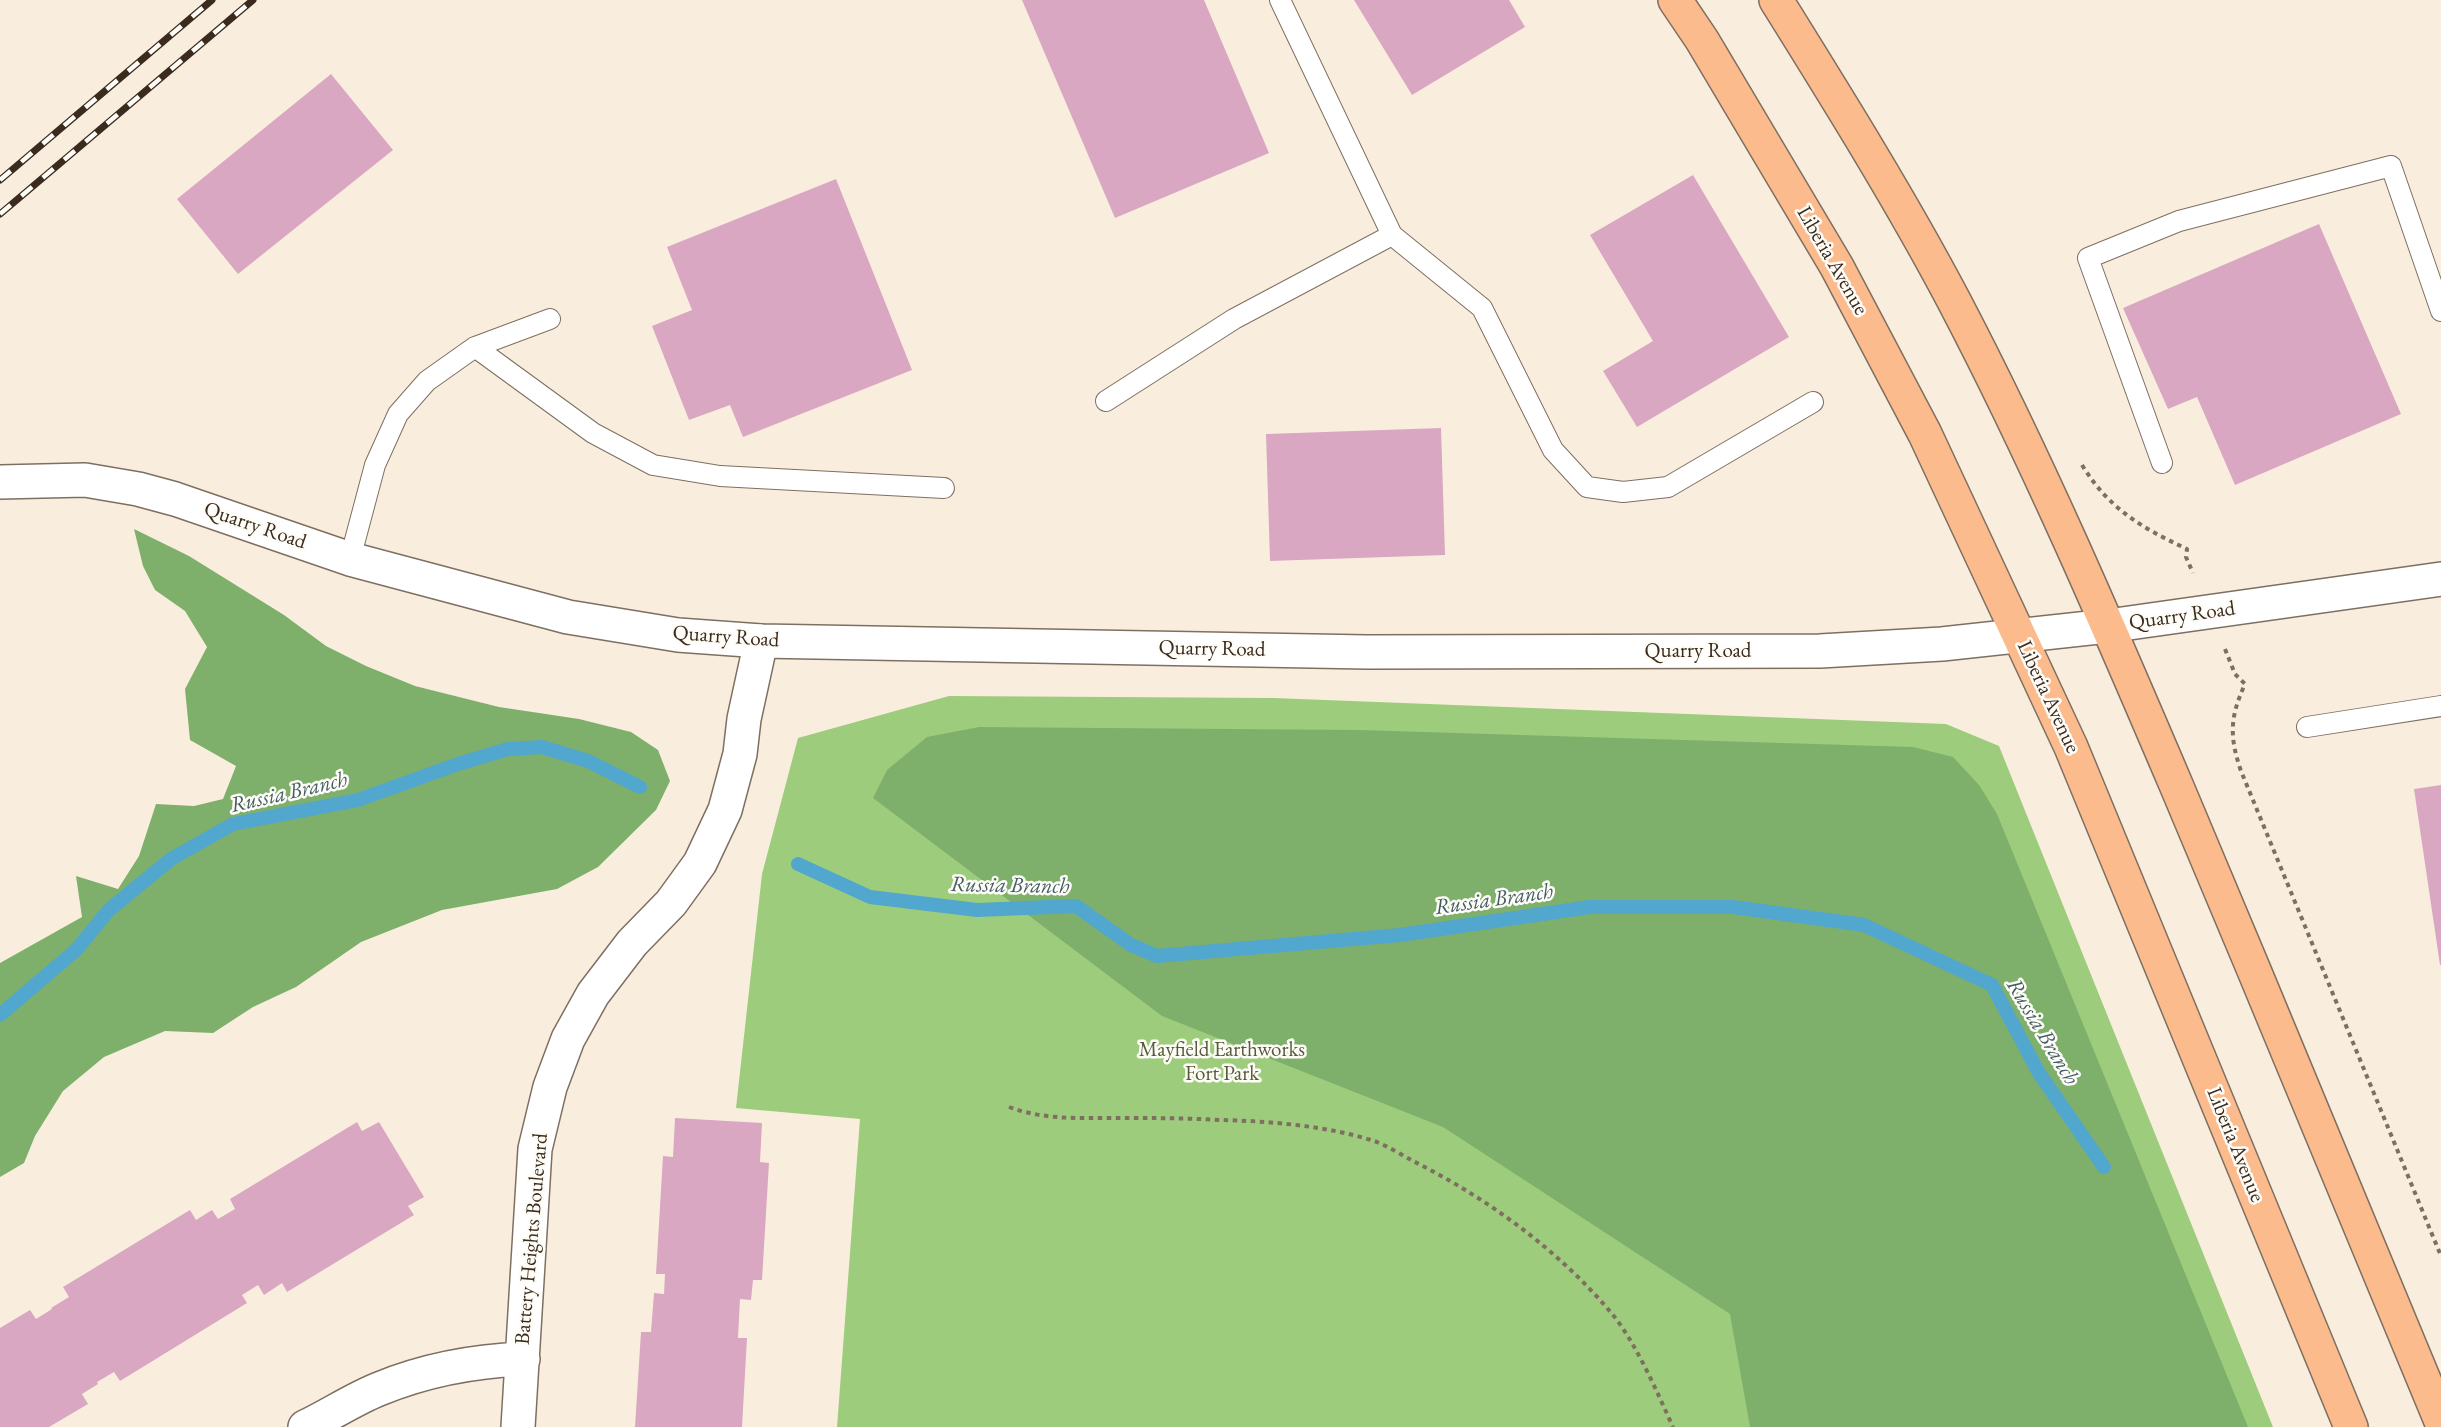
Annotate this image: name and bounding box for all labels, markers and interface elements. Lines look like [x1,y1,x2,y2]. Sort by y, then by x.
street label: Liberia Avenue [1791,202,1873,320]
street label: Quarry Road [200,497,310,555]
street label: Quarry Road [2127,596,2237,636]
street label: Quarry Road [672,621,780,653]
street label: Quarry Road [1158,635,1266,663]
street label: Liberia Avenue [2011,637,2085,757]
street label: Quarry Road [1645,638,1751,664]
water label: Russia Branch [228,767,350,819]
water label: Russia Branch [950,872,1070,900]
water label: Russia Branch [1433,879,1555,921]
water label: Russia Branch [2000,974,2084,1090]
park label: Mayfield Earthworks Fort Park [1139,1037,1305,1087]
street label: Liberia Avenue [2201,1084,2269,1206]
street label: Battery Heights Boulevard [510,1132,554,1346]

